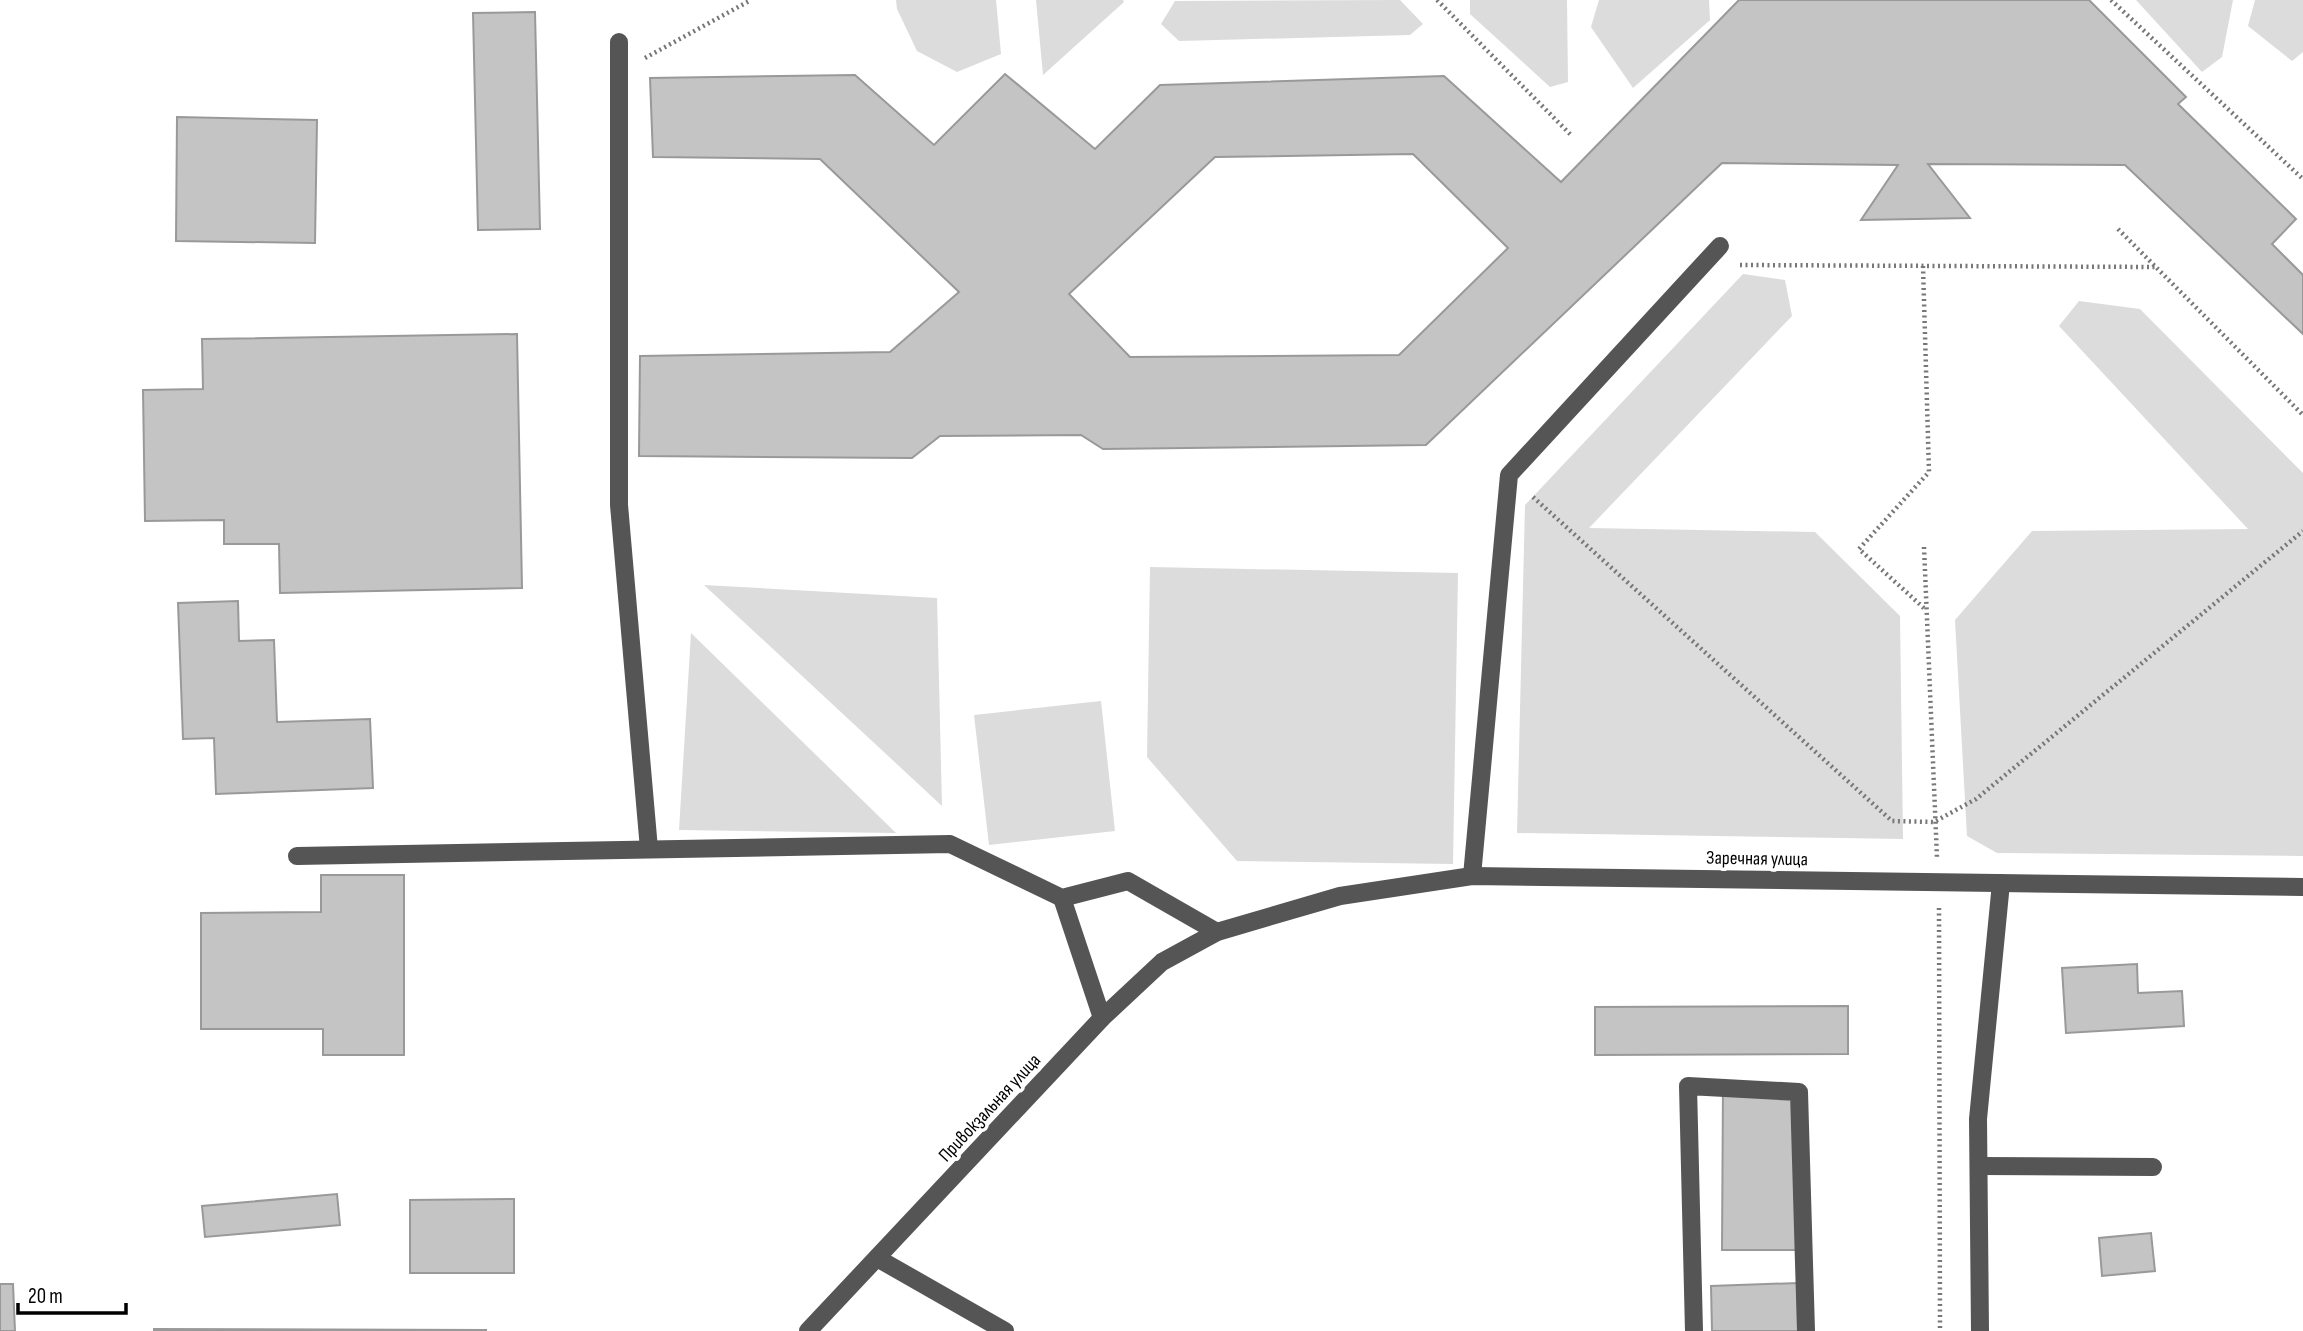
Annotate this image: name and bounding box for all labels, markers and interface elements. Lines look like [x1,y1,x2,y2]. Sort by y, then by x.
street label: Заречная улица [1706,847,1808,871]
street label: Привокзальная улица [934,1049,1046,1167]
scale bar [18,1272,126,1316]
text: 20 m [28,1284,63,1309]

